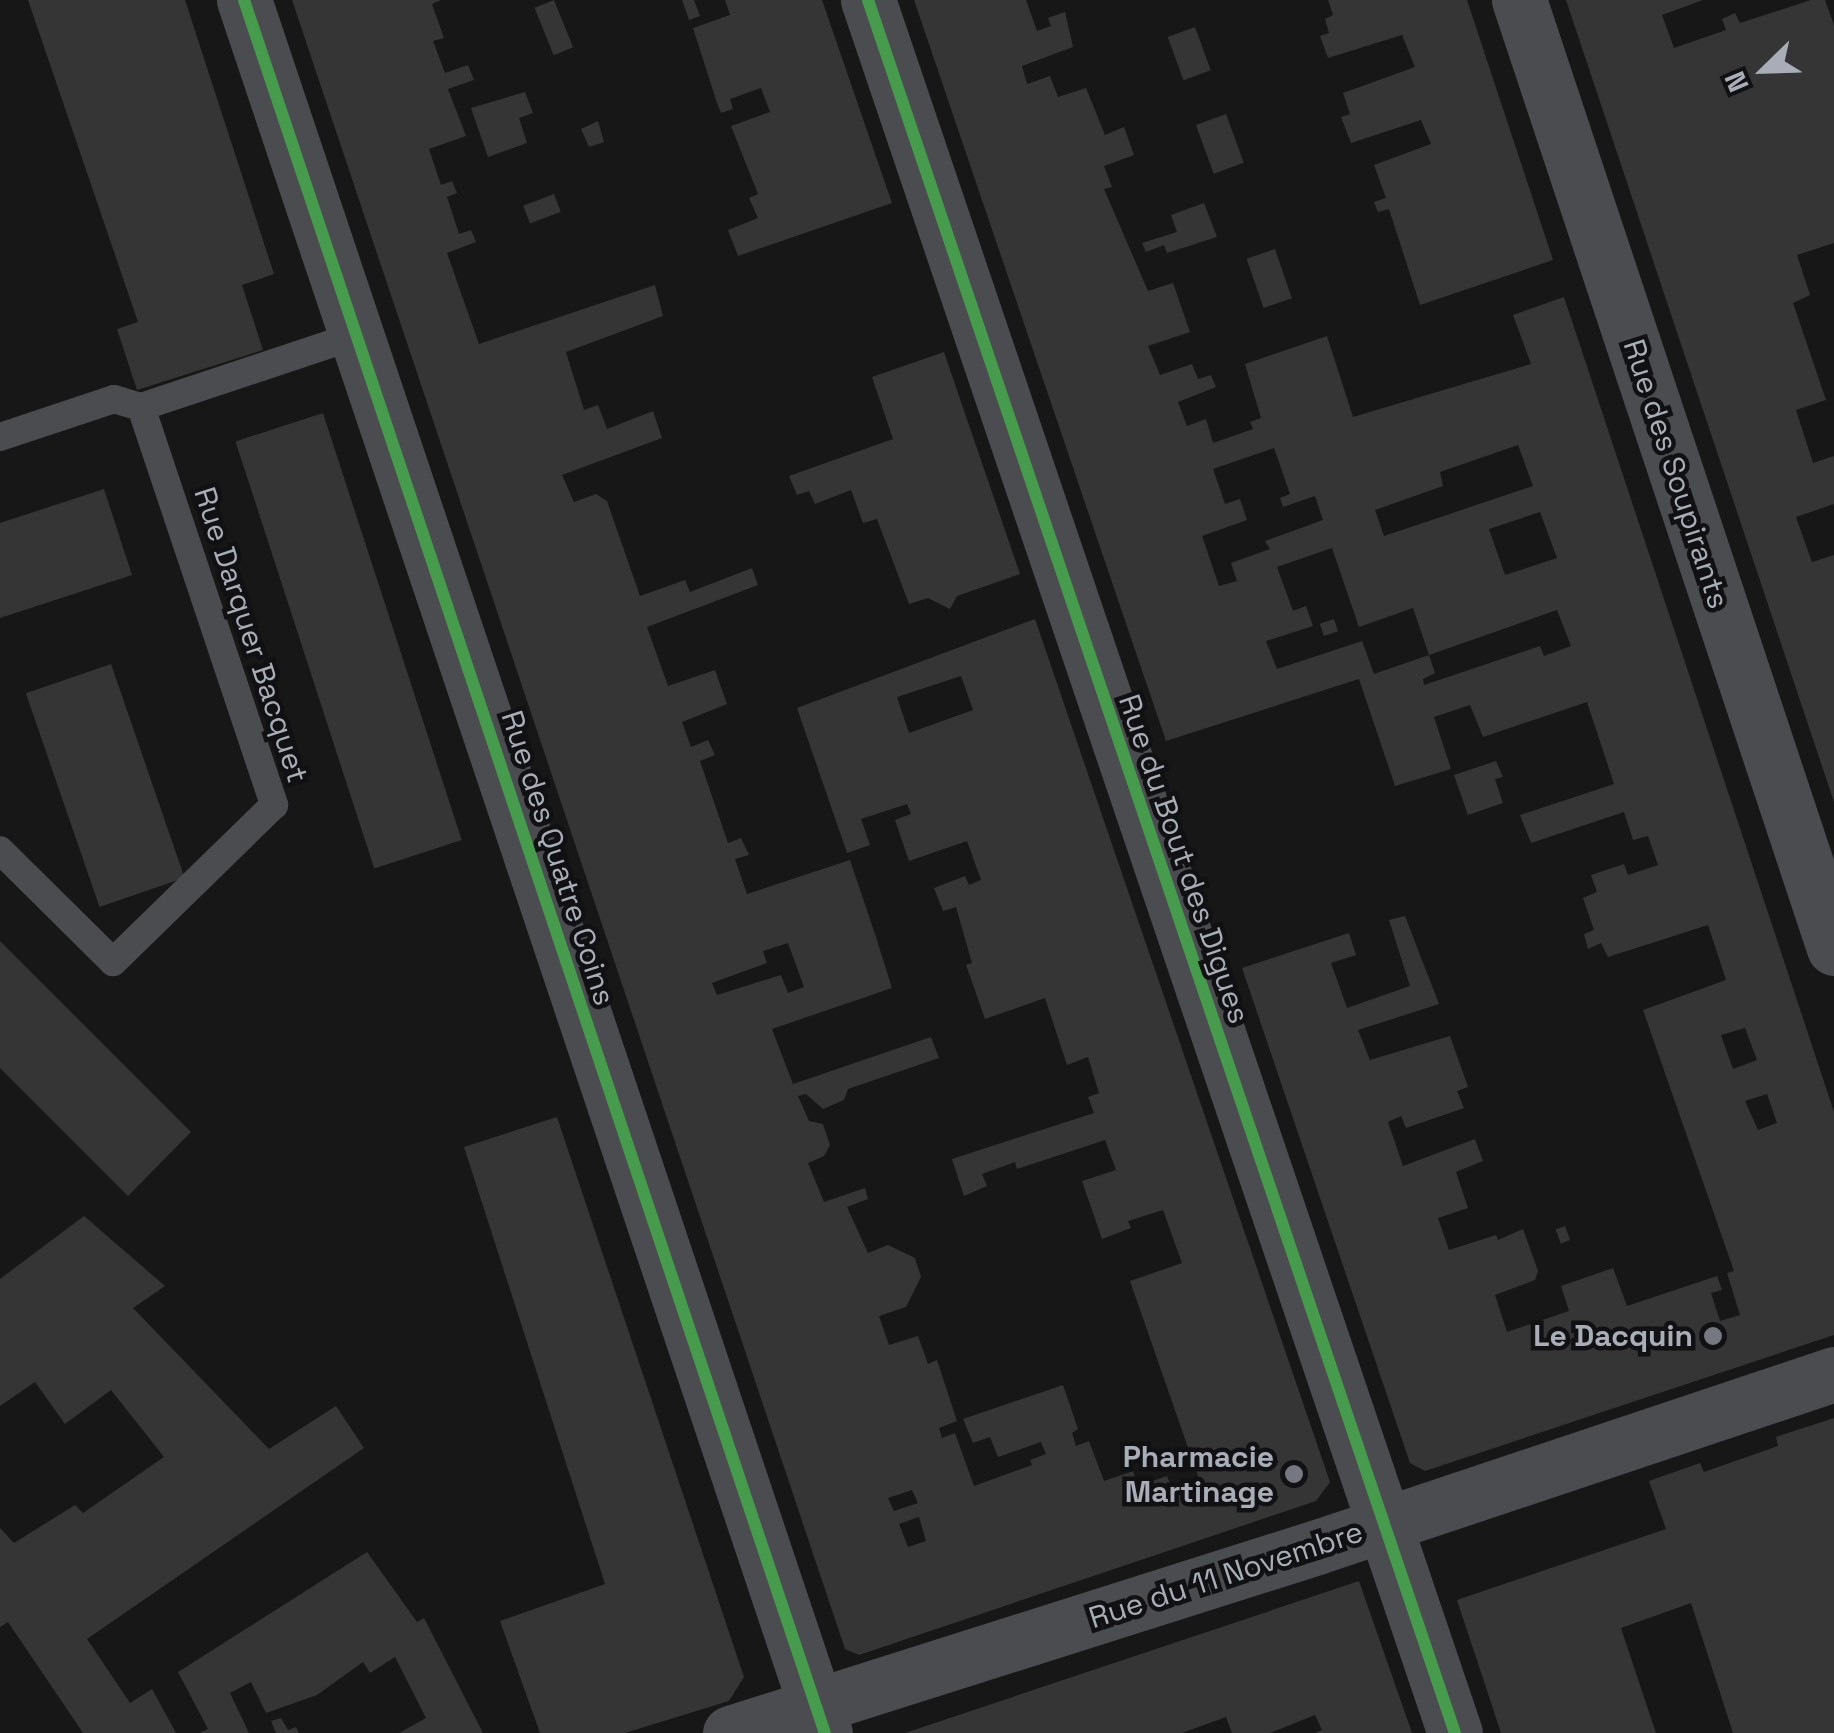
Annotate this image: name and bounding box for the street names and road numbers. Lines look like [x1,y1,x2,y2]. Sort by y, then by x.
street label: Rue des Soupirants [1615,335,1737,613]
street label: Rue Darquer Bacquet [186,483,316,787]
street label: Rue du Bout des Digues [1111,690,1257,1028]
street label: Rue des Quatre Coins [493,706,623,1010]
street label: Rue du 11 Novembre [1085,1514,1367,1636]

